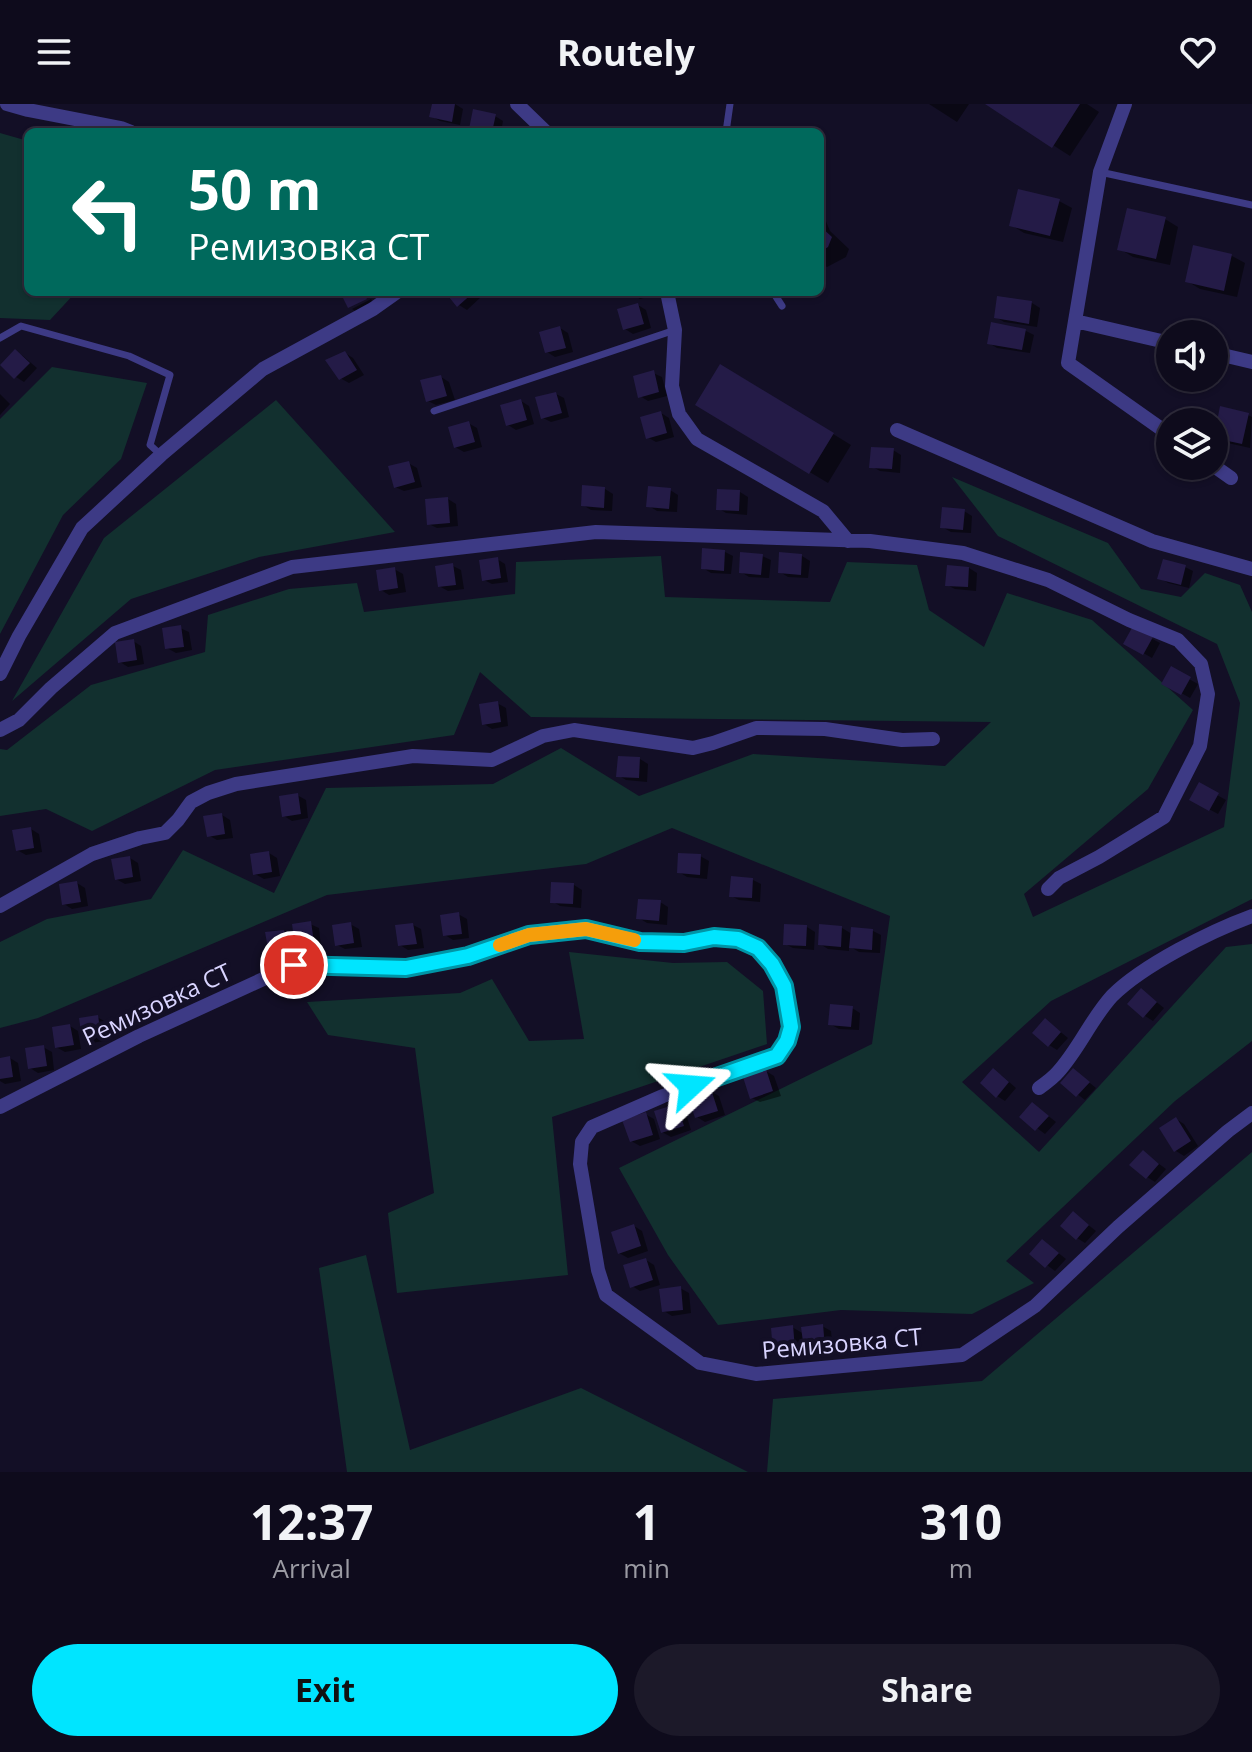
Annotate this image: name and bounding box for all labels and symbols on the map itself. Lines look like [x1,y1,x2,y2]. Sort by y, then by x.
pin [260,931,328,999]
street label: Ремизовка СТ [76,955,236,1053]
position arrow [649,1044,733,1128]
street label: Ремизовка СТ [760,1319,923,1366]

